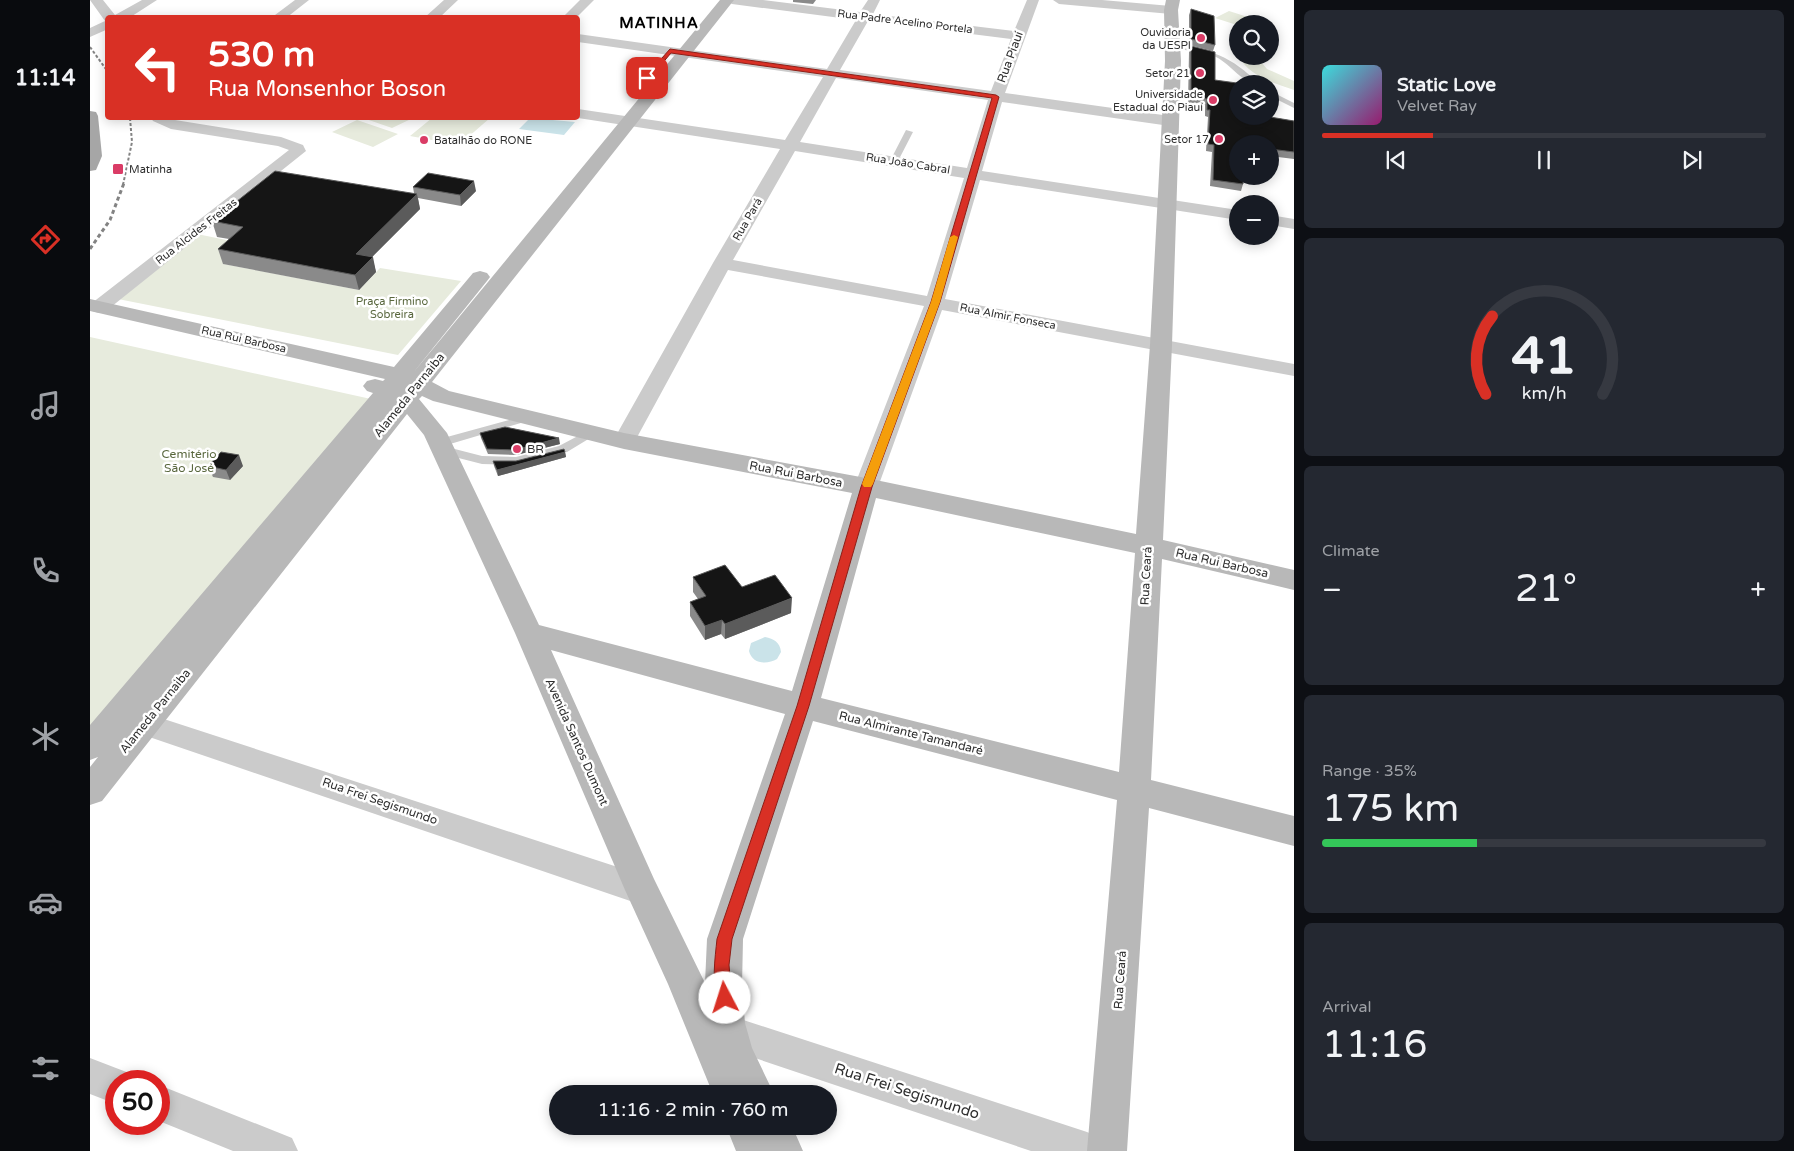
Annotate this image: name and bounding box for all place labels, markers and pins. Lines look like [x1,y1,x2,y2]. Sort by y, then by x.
place label: Ouvidoria da UESPI [1140,26,1191,52]
marker: Ouvidoria da UESPI [1195,32,1207,44]
pin [626,57,668,99]
place label: Setor 21 [1145,67,1190,80]
marker: Setor 21 [1194,67,1206,79]
place label: Universidade Estadual do Piauí [1113,88,1203,114]
marker: Universidade Estadual do Piauí [1207,94,1219,106]
place label: Setor 17 [1164,133,1209,146]
marker: Setor 17 [1213,133,1225,145]
marker: Batalhão do RONE [418,134,430,146]
place label: Batalhão do RONE [434,134,532,147]
marker: Matinha [111,162,125,176]
place label: Matinha [129,163,172,176]
place label: BR [527,442,544,456]
marker: BR [511,443,523,455]

